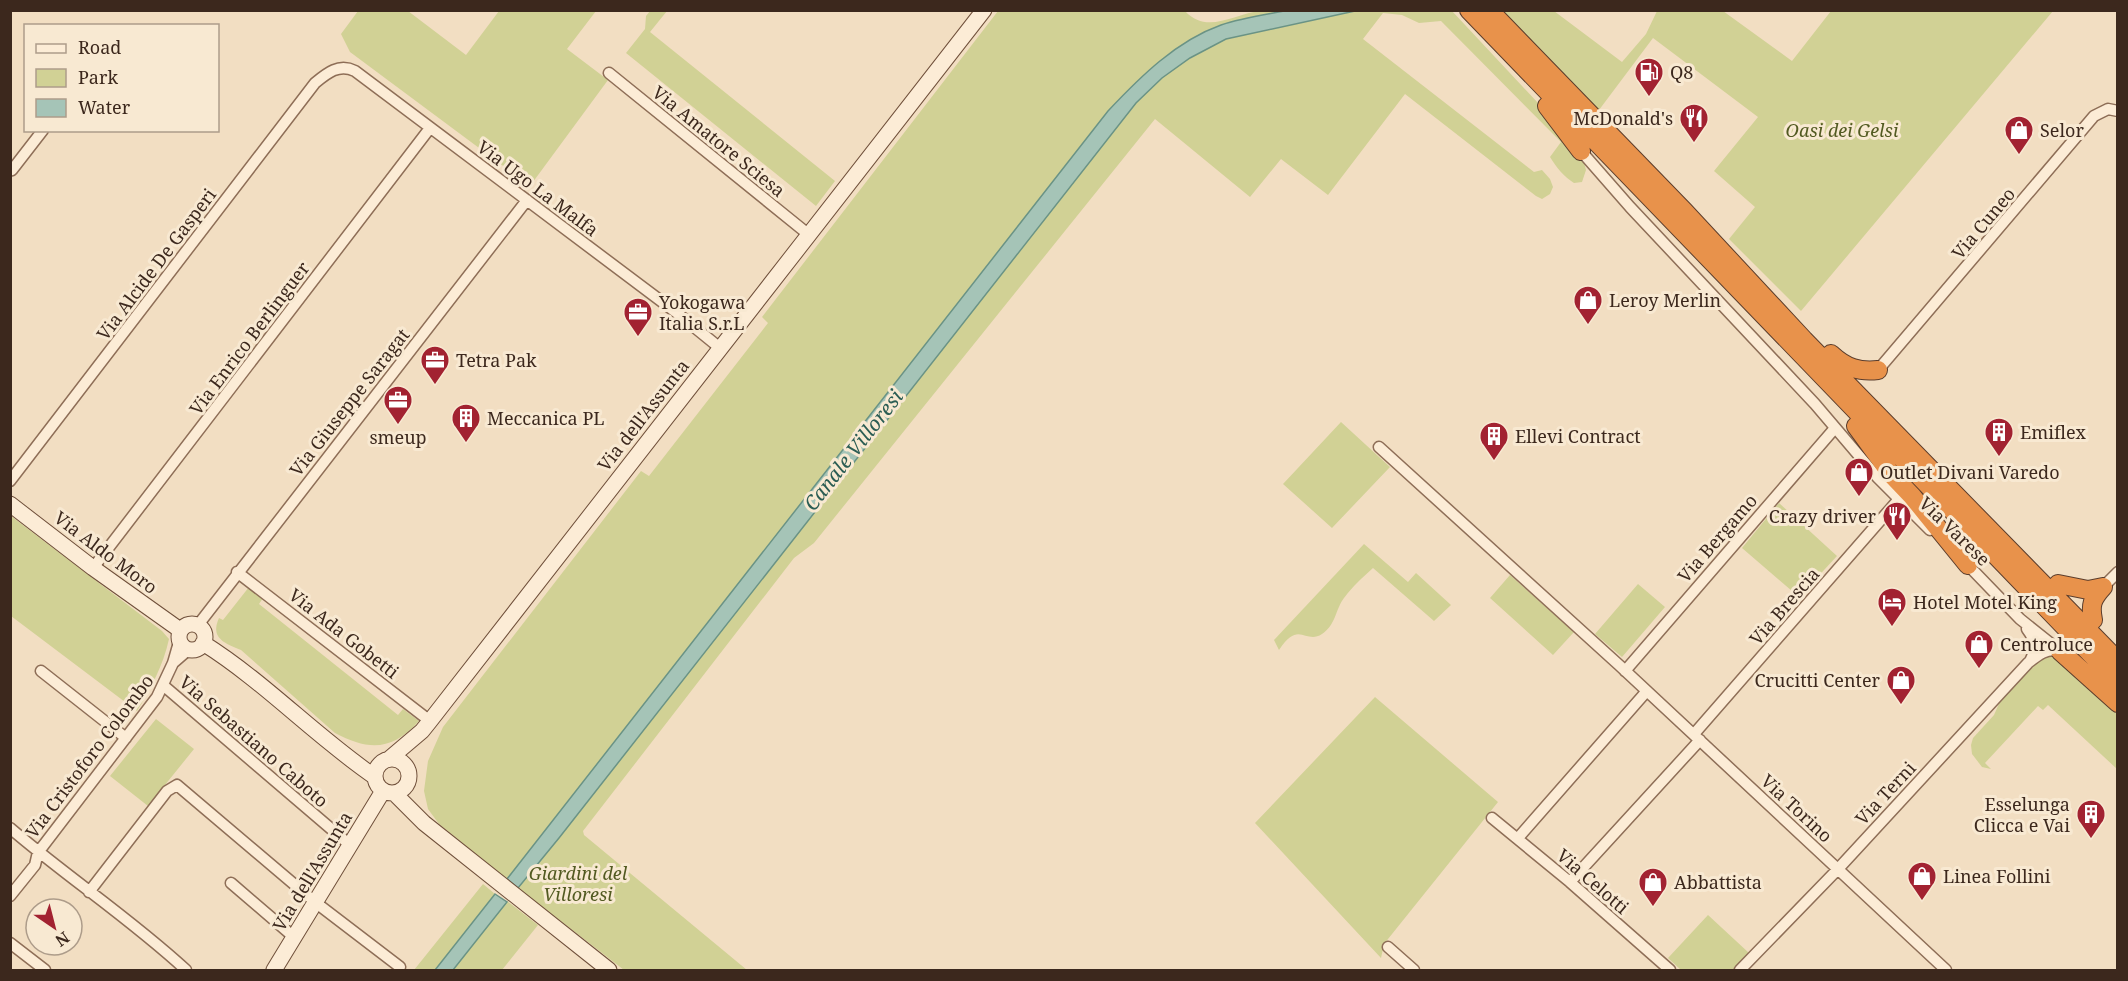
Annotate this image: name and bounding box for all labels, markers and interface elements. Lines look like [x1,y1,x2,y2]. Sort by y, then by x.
legend [24,24,219,132]
text: Road [78,35,121,59]
fuel station icon: Q8 [1633,56,1665,98]
place label: Q8 [1670,60,1693,84]
text: Park [78,65,118,89]
street label: Via Amatore Sciesa [648,80,790,202]
text: Water [78,95,131,119]
restaurant icon: McDonald's [1678,102,1710,144]
place label: McDonald's [1573,106,1673,130]
shop icon: Selor [2003,114,2035,156]
park label: Oasi dei Gelsi [1786,118,1899,142]
place label: Selor [2040,118,2084,142]
street label: Via Ugo La Malfa [473,135,603,241]
street label: Via Cuneo [1946,182,2020,264]
street label: Via Alcide De Gasperi [91,183,221,345]
street label: Via Enrico Berlinguer [184,256,315,419]
shop icon: Leroy Merlin [1572,284,1604,326]
place label: Leroy Merlin [1609,288,1722,312]
place label: Yokogawa Italia S.r.L [658,290,745,335]
office icon: Yokogawa Italia S.r.L [622,296,654,338]
street label: Via Giuseppe Saragat [284,323,414,481]
office icon: Tetra Pak [419,344,451,386]
place label: Tetra Pak [456,348,537,372]
street label: Via dell'Assunta [592,354,694,476]
office icon: smeup [382,384,414,426]
water label: Canale Villoresi [797,384,909,516]
building icon: Meccanica PL [450,402,482,444]
place label: Meccanica PL [487,406,605,430]
building icon: Emiflex [1983,416,2015,458]
building icon: Ellevi Contract [1478,420,1510,462]
place label: Emiflex [2020,420,2087,444]
place label: Ellevi Contract [1515,424,1641,448]
place label: smeup [369,425,427,449]
shop icon: Outlet Divani Varedo [1843,456,1875,498]
place label: Outlet Divani Varedo [1880,460,2060,484]
street label: Via Bergamo [1672,489,1762,587]
street label: Via Varese [1914,491,1996,571]
restaurant icon: Crazy driver [1881,500,1913,542]
place label: Crazy driver [1769,504,1877,528]
street label: Via Aldo Moro [50,505,162,599]
street label: Via Brescia [1744,562,1824,650]
street label: Via Ada Gobetti [284,583,404,684]
hotel icon: Hotel Motel King [1876,586,1908,628]
place label: Hotel Motel King [1913,590,2057,614]
shop icon: Centroluce [1963,628,1995,670]
place label: Centroluce [2000,632,2093,656]
shop icon: Crucitti Center [1885,664,1917,706]
place label: Crucitti Center [1755,668,1881,692]
street label: Via Cristoforo Colombo [19,669,159,843]
street label: Via Sebastiano Caboto [175,670,333,812]
street label: Via Terni [1850,756,1921,830]
street label: Via Torino [1756,769,1838,847]
place label: Esselunga Clicca e Vai [1974,792,2070,837]
building icon: Esselunga Clicca e Vai [2075,798,2107,840]
street label: Via dell'Assunta [267,807,357,935]
street label: Via Celotti [1552,843,1634,919]
shop icon: Linea Follini [1906,860,1938,902]
park label: Giardini del Villoresi [529,861,628,906]
place label: Linea Follini [1943,864,2051,888]
shop icon: Abbattista [1637,866,1669,908]
place label: Abbattista [1674,870,1762,894]
north arrow [24,897,84,957]
text: N [51,927,74,952]

